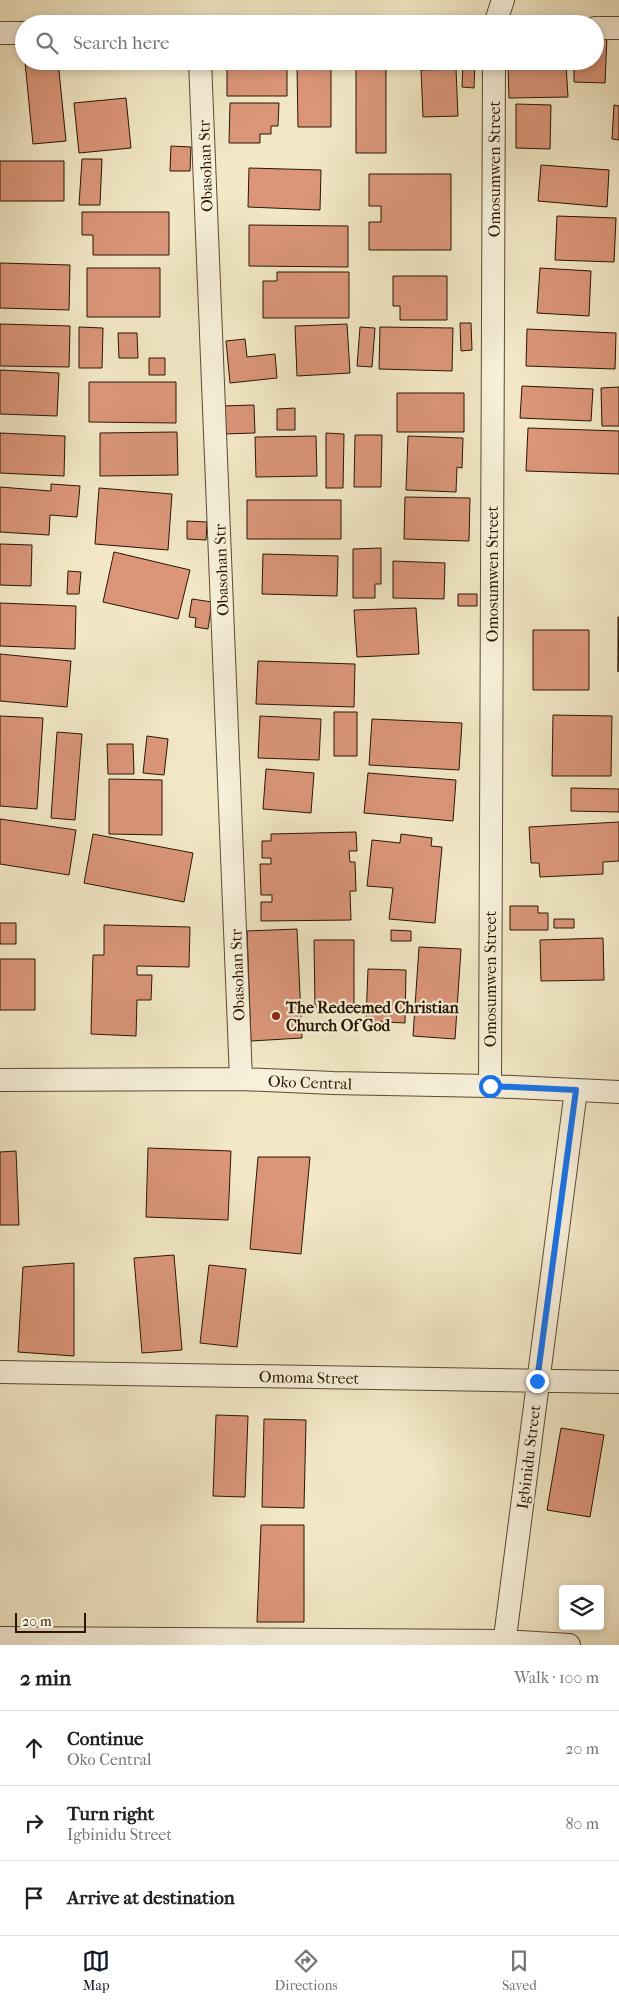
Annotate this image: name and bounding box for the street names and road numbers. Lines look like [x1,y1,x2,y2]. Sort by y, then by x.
street label: Omosumwen Street [485,101,504,237]
street label: Obasohan Str [194,119,217,212]
street label: Omosumwen Street [483,506,502,642]
street label: Obasohan Str [210,523,233,616]
street label: Omosumwen Street [481,911,500,1047]
street label: Obasohan Str [226,928,249,1021]
street label: Oko Central [268,1072,353,1093]
street label: Omoma Street [259,1367,360,1388]
street label: Igbinidu Street [513,1404,544,1510]

